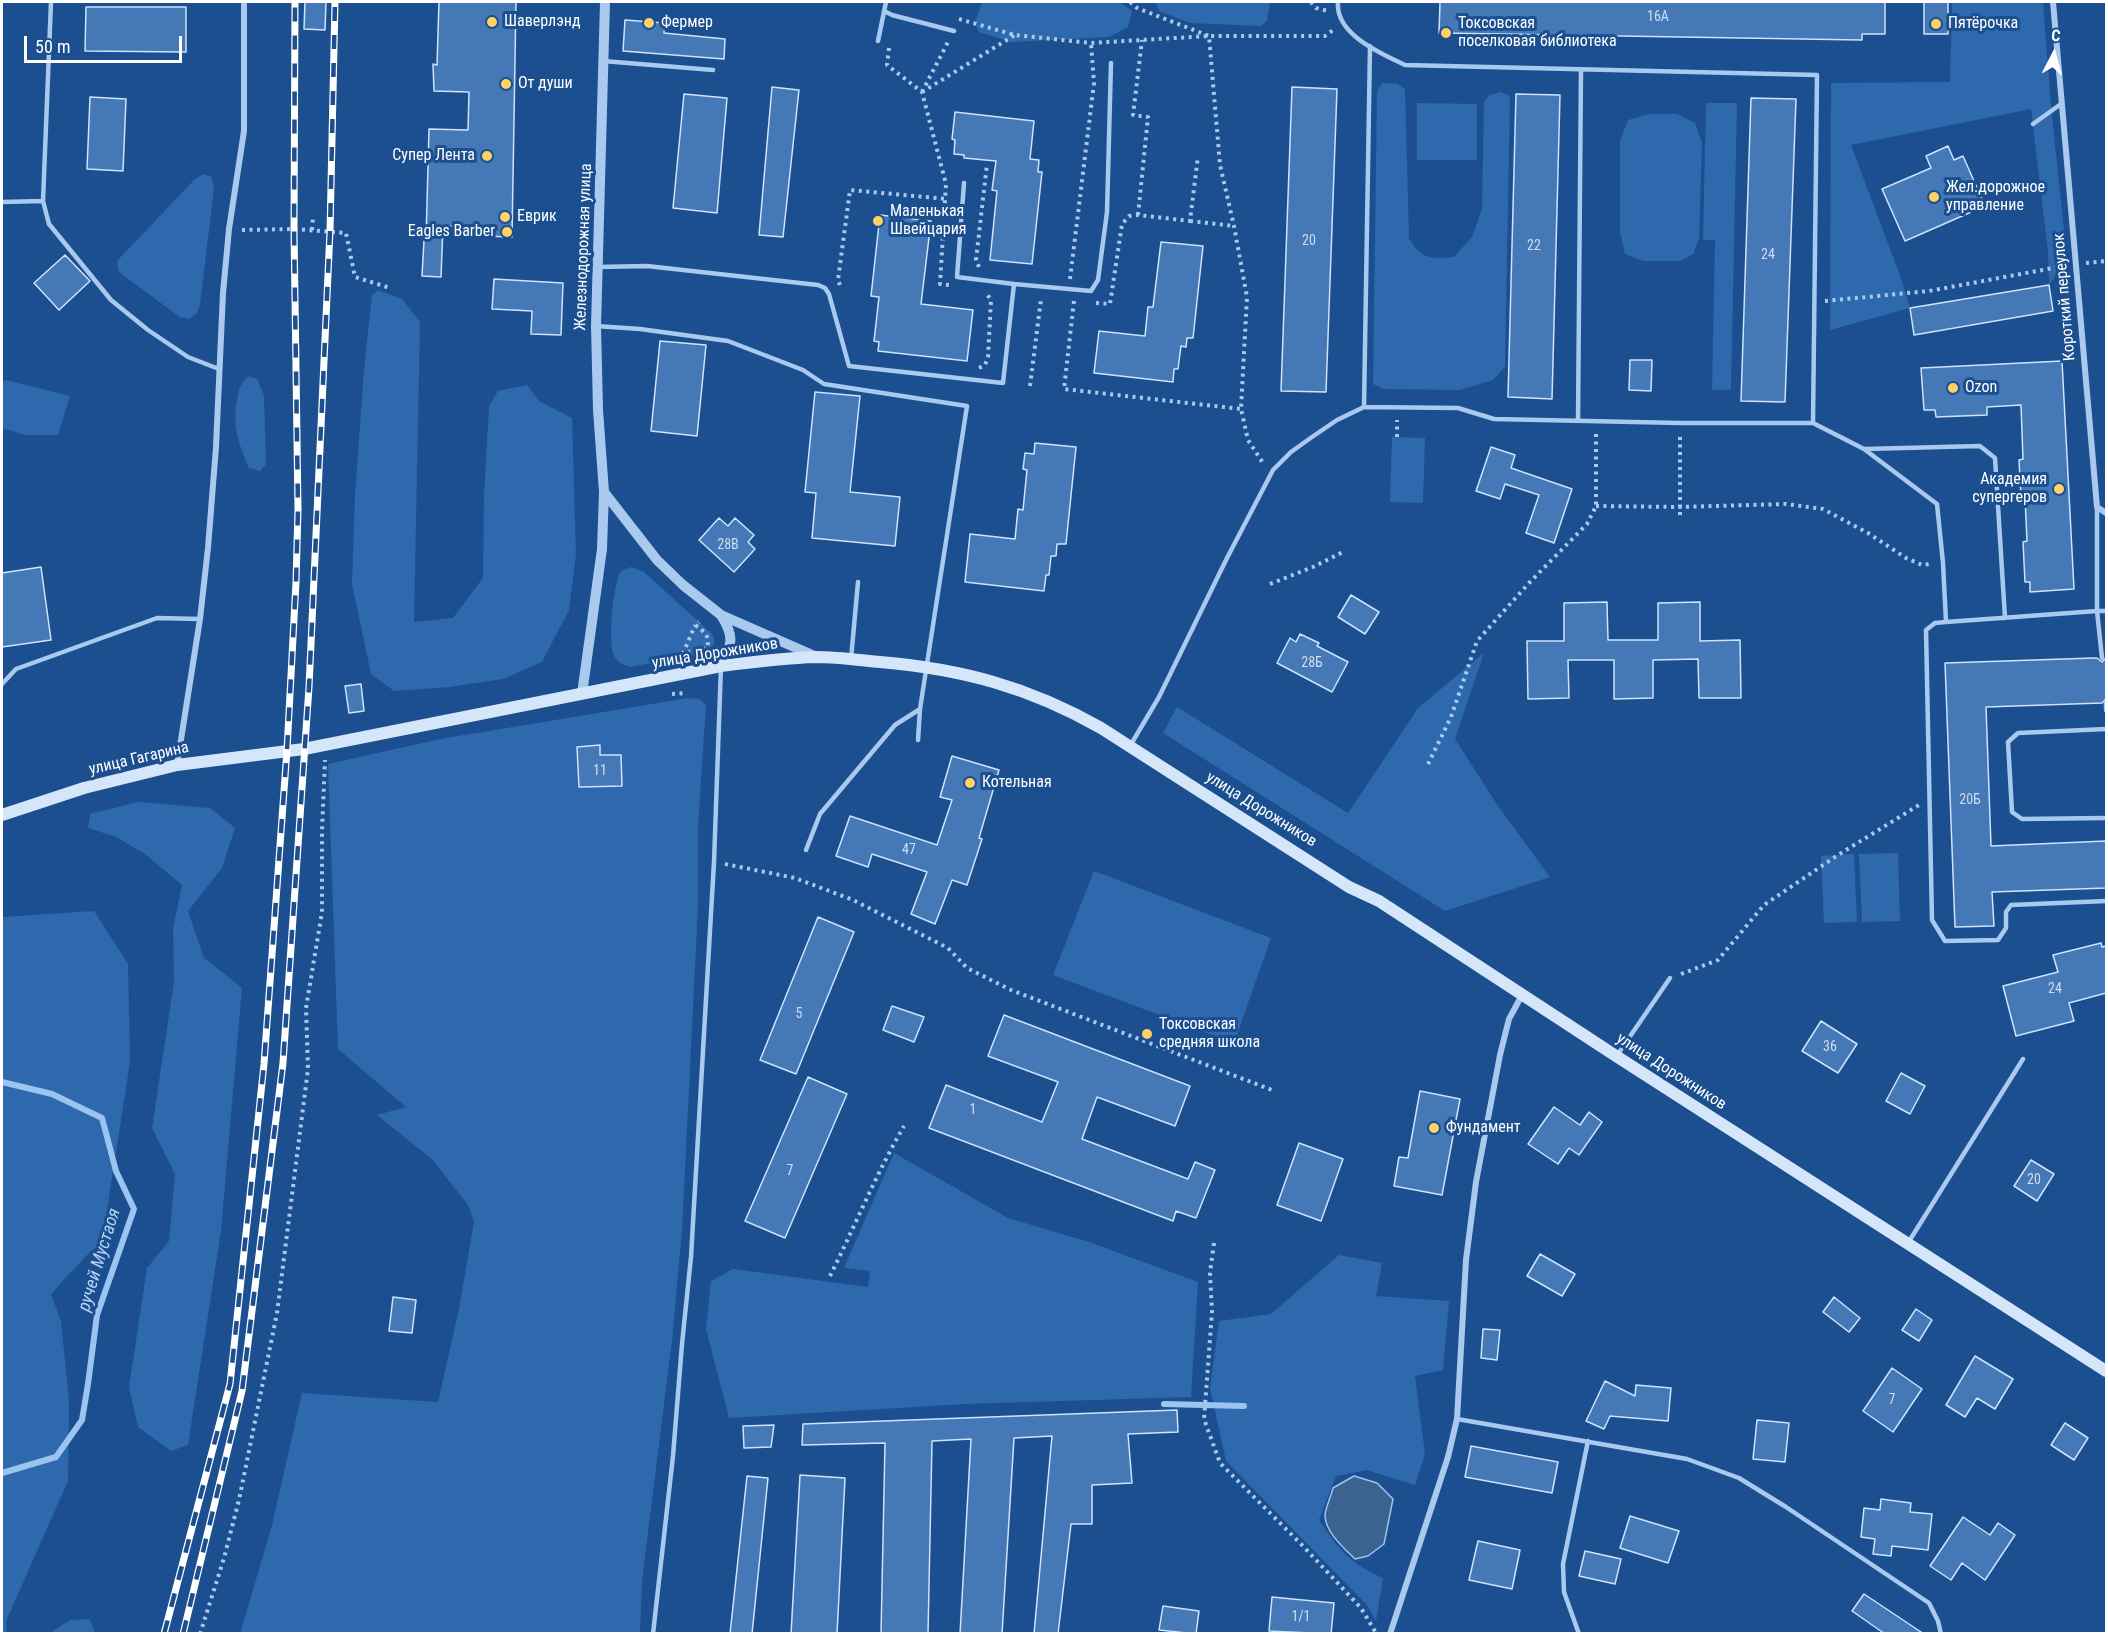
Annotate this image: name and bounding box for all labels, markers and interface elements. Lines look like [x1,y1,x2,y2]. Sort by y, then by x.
house number: 16А [1647,9,1669,25]
place label: Шаверлэнд [504,12,580,32]
place label: Фермер [661,13,713,33]
place label: Токсовская поселковая библиотека [1458,14,1617,52]
place label: Пятёрочка [1948,14,2018,34]
marker: Шаверлэнд [485,15,499,29]
marker: Фермер [642,16,656,30]
marker: Пятёрочка [1929,17,1943,31]
scale bar [27,24,184,62]
north arrow [2024,24,2084,84]
marker: Токсовская поселковая библиотека [1439,26,1453,40]
text: С [2050,26,2061,46]
text: 50 m [35,36,70,57]
place label: От души [518,74,573,94]
marker: От души [499,77,513,91]
place label: Супер Лента [392,146,475,166]
marker: Супер Лента [480,149,494,163]
street label: Железнодорожная улица [571,163,597,331]
place label: Жел.дорожное управление [1946,178,2045,216]
marker: Жел.дорожное управление [1927,190,1941,204]
place label: Маленькая Швейцария [890,202,967,240]
place label: Еврик [517,207,557,227]
marker: Еврик [498,210,512,224]
marker: Маленькая Швейцария [871,214,885,228]
place label: Eagles Barber [408,222,495,242]
marker: Eagles Barber [500,225,514,239]
street label: Короткий переулок [2050,232,2080,362]
house number: 20 [1302,233,1316,249]
house number: 22 [1527,238,1541,254]
house number: 24 [1761,247,1775,263]
place label: Ozon [1965,378,1997,398]
marker: Ozon [1946,381,1960,395]
place label: Академия супергеров [1972,470,2047,508]
marker: Академия супергеров [2052,482,2066,496]
house number: 28В [717,537,739,553]
street label: улица Дорожников [651,635,779,673]
house number: 28Б [1301,655,1323,671]
street label: улица Гагарина [87,738,191,780]
house number: 11 [593,763,607,779]
street label: улица Дорожников [1202,768,1320,852]
place label: Котельная [982,773,1052,793]
marker: Котельная [963,776,977,790]
house number: 20Б [1959,792,1981,808]
house number: 47 [902,842,916,858]
house number: 24 [2048,981,2062,997]
house number: 5 [796,1006,802,1022]
place label: Токсовская средняя школа [1159,1015,1260,1053]
marker: Токсовская средняя школа [1140,1027,1154,1041]
street label: улица Дорожников [1612,1029,1730,1115]
house number: 36 [1823,1039,1837,1055]
house number: 1 [970,1102,976,1118]
place label: Фундамент [1446,1118,1521,1138]
marker: Фундамент [1427,1121,1441,1135]
house number: 7 [787,1163,793,1179]
house number: 20 [2027,1172,2041,1188]
water label: ручей Мустаоя [74,1206,126,1314]
house number: 7 [1889,1392,1895,1408]
house number: 1/1 [1291,1609,1311,1625]

